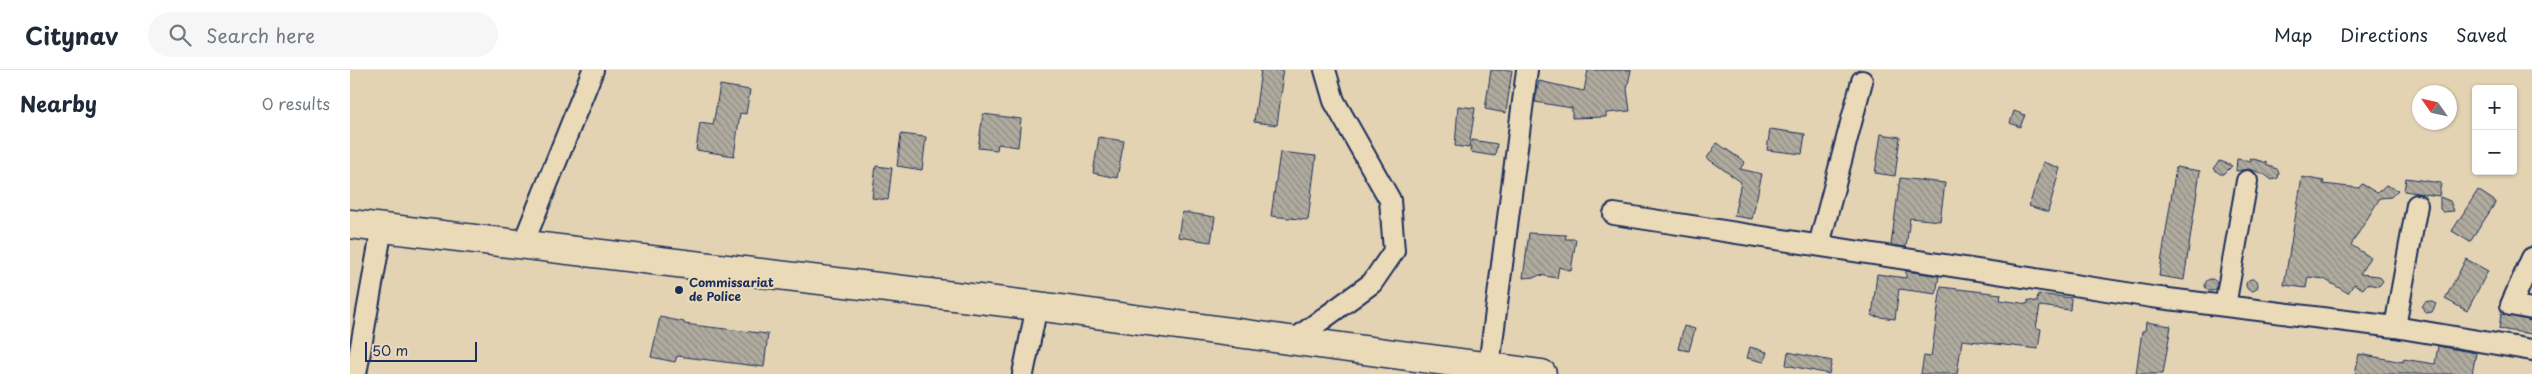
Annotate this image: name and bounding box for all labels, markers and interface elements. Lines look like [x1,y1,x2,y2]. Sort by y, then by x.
search box [148,12,498,57]
text: Citynav [25,17,118,53]
icon: search [166,21,194,49]
text: Search here [206,21,315,49]
text: Map [2274,21,2312,48]
text: Directions [2340,21,2428,48]
text: Saved [2456,21,2507,48]
north arrow [2412,85,2457,130]
map controls [2472,85,2517,175]
button: + [2472,85,2517,130]
text: Nearby [20,87,97,119]
text: 0 results [262,91,330,115]
button: − [2472,130,2517,175]
place label: Commissariat de Police [689,273,774,305]
marker: Commissariat de Police [673,284,685,296]
scale bar [365,339,478,362]
text: 50 m [372,340,408,361]

